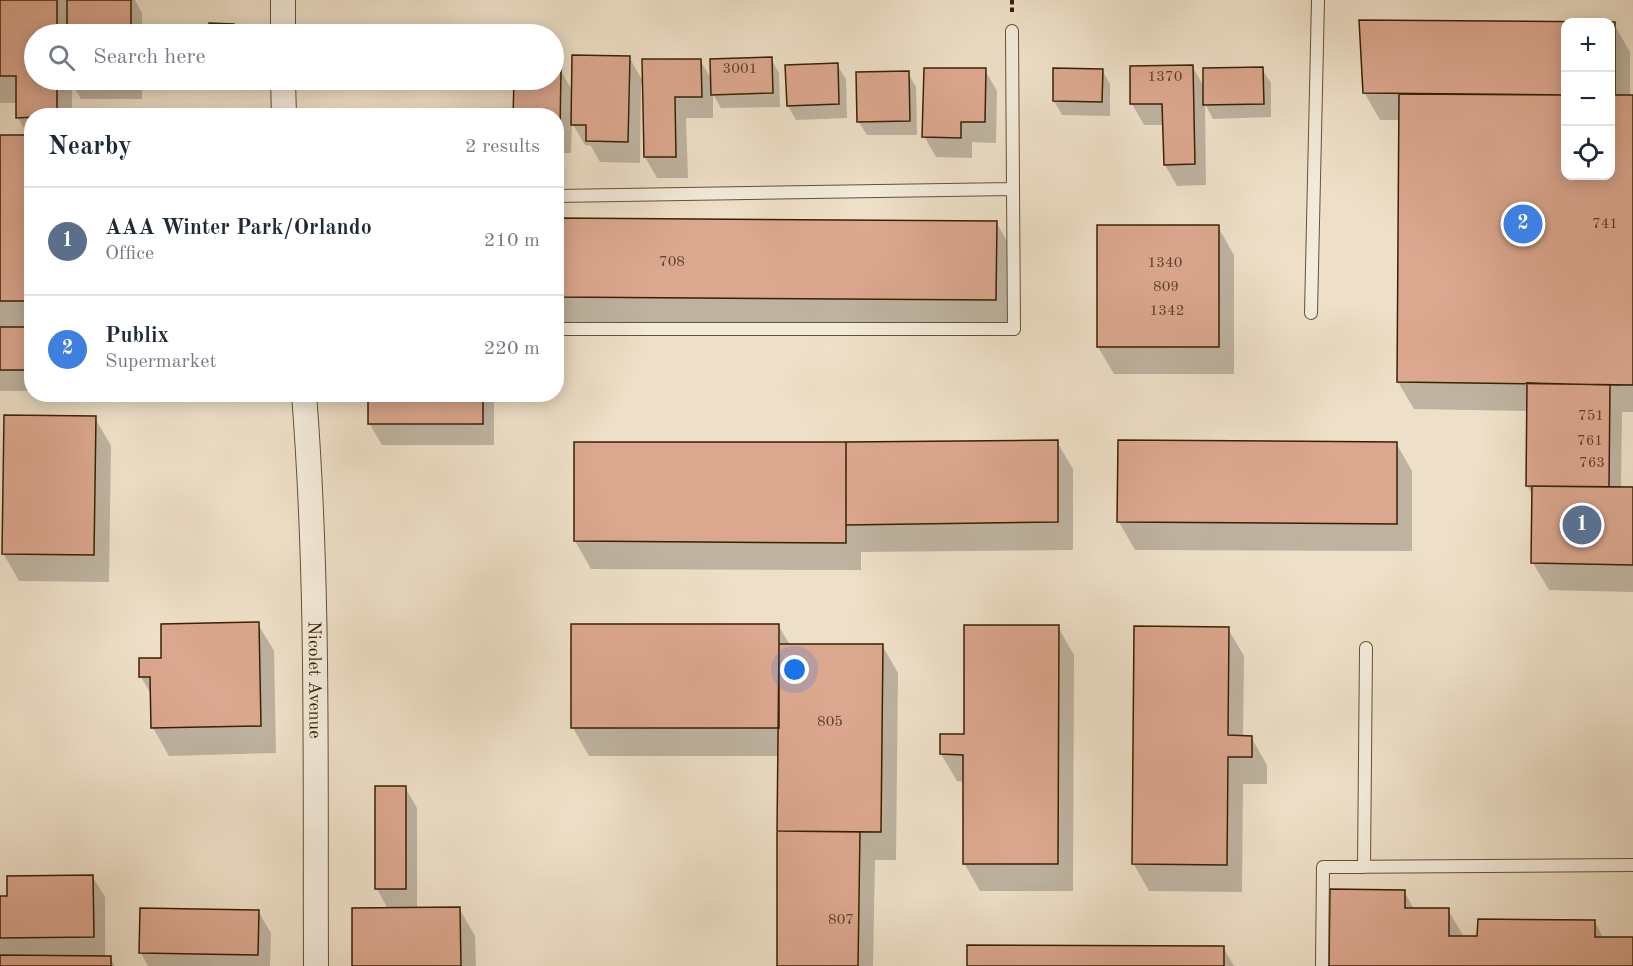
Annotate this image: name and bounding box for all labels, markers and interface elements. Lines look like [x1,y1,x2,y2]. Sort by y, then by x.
map controls [1561,18,1615,180]
button: + [1561,18,1615,72]
search box [24,24,564,90]
icon: search [45,41,78,74]
text: Search here [93,46,206,68]
house number: 3001 [723,62,757,77]
house number: 1370 [1148,70,1182,85]
button: − [1561,72,1615,126]
button: locate [1561,126,1615,180]
text: Nearby [48,134,132,160]
text: 2 results [465,137,540,157]
pin: 2 [1504,202,1543,246]
text: AAA Winter Park/Orlando [105,217,372,239]
house number: 741 [1592,217,1618,232]
text: 1 [62,231,73,251]
text: 210 m [484,231,540,251]
text: Office [105,244,154,264]
house number: 708 [659,255,685,270]
house number: 1340 [1148,256,1182,271]
house number: 809 [1153,280,1179,295]
house number: 1342 [1150,304,1184,319]
text: Publix [105,325,169,347]
text: 2 [62,339,73,359]
text: 220 m [484,339,540,359]
text: Supermarket [105,352,216,372]
house number: 751 [1578,409,1604,424]
house number: 761 [1577,434,1603,449]
house number: 763 [1579,456,1605,471]
pin: 1 [1562,502,1602,548]
street label: Nicolet Avenue [304,621,324,738]
your location [780,655,809,684]
house number: 805 [817,715,843,730]
house number: 807 [828,913,854,928]

